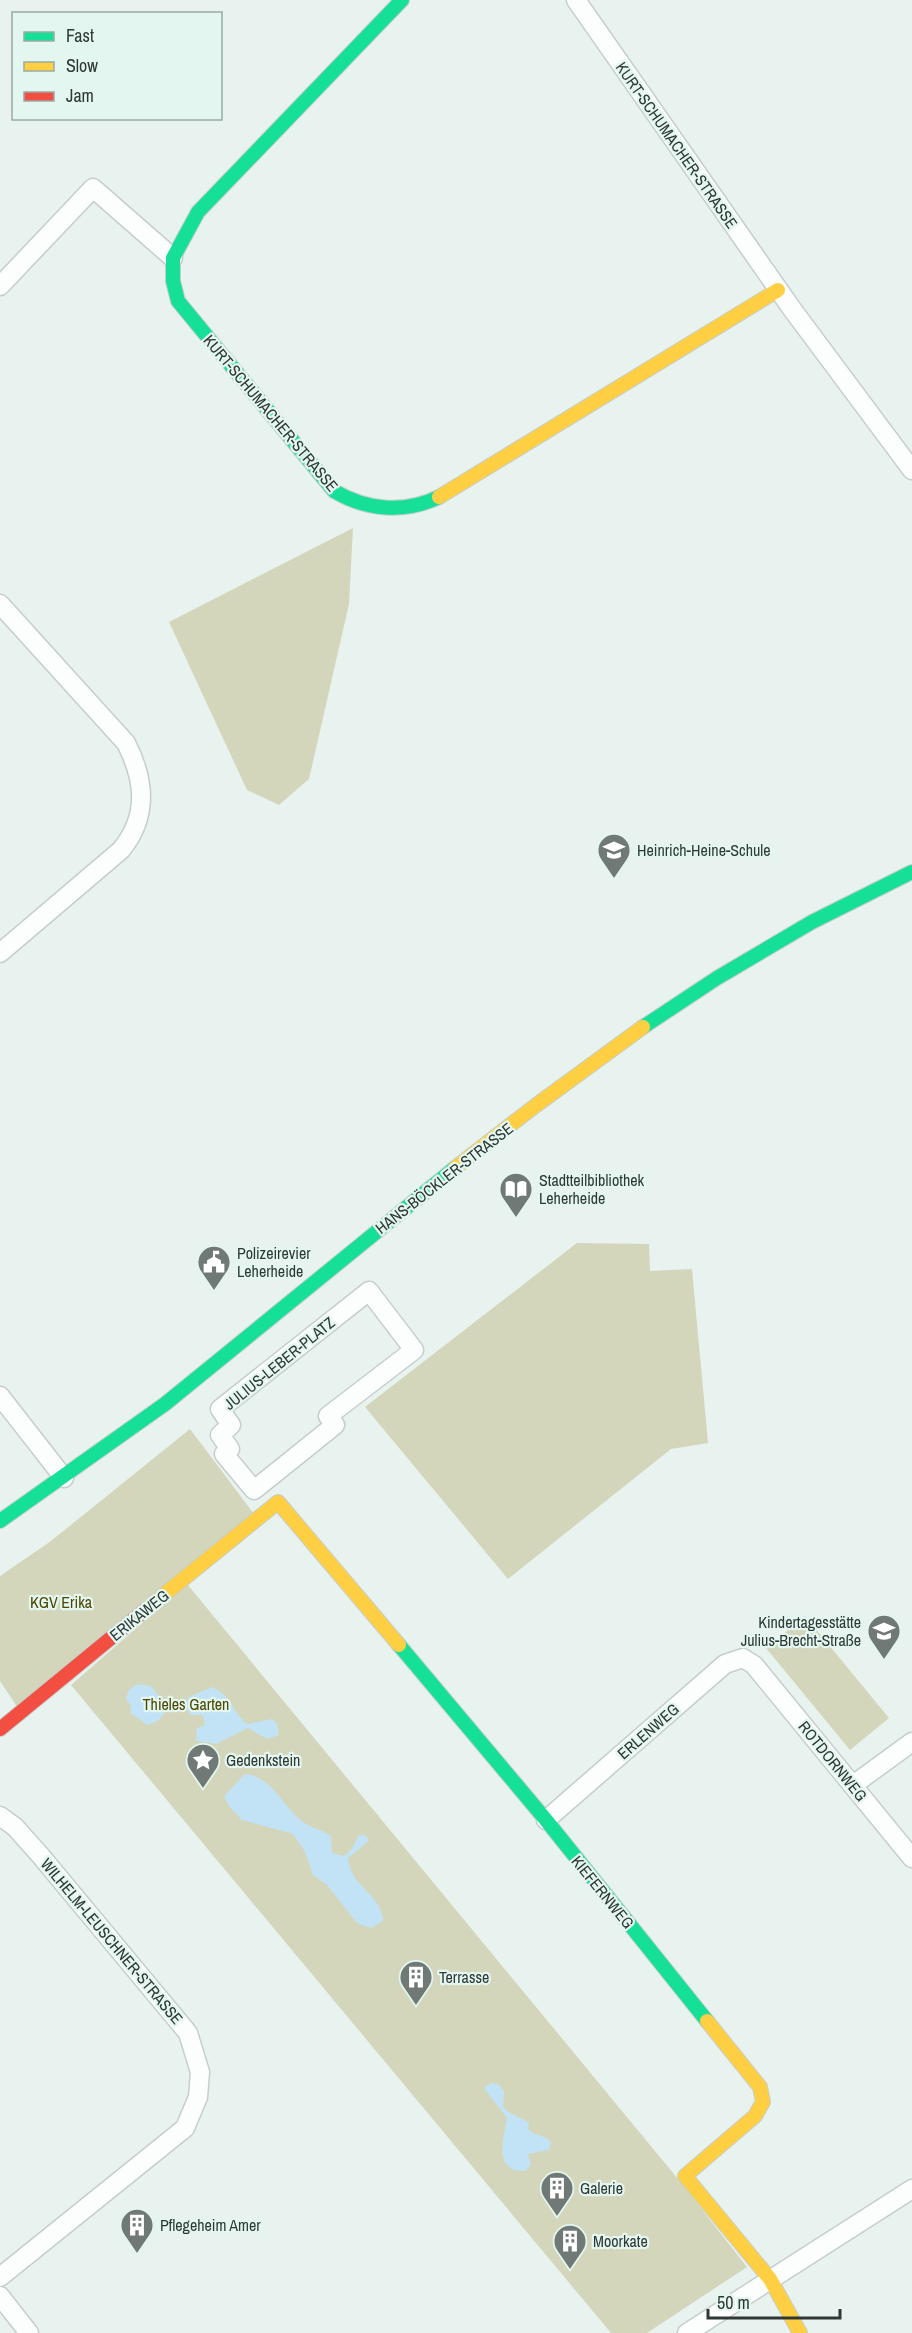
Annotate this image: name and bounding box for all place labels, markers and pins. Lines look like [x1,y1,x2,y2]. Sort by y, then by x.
school or university icon: Heinrich-Heine-Schule [596,832,632,879]
place label: Heinrich-Heine-Schule [637,839,770,861]
place label: Stadtteilbibliothek Leherheide [539,1169,644,1209]
library icon: Stadtteilbibliothek Leherheide [498,1171,534,1218]
place label: Polizeirevier Leherheide [237,1242,311,1282]
public building icon: Polizeirevier Leherheide [196,1244,232,1291]
place label: Kindertagesstätte Julius-Brecht-Straße [741,1611,861,1651]
school or university icon: Kindertagesstätte Julius-Brecht-Straße [866,1613,902,1660]
place icon: Gedenkstein [185,1742,221,1789]
place label: Gedenkstein [226,1749,300,1771]
building icon: Terrasse [398,1959,434,2006]
place label: Terrasse [439,1966,489,1988]
building icon: Galerie [539,2170,575,2217]
place label: Galerie [580,2177,623,2199]
building icon: Pflegeheim Amer [119,2207,155,2254]
place label: Pflegeheim Amer [160,2214,261,2236]
building icon: Moorkate [552,2223,588,2270]
place label: Moorkate [593,2230,648,2252]

